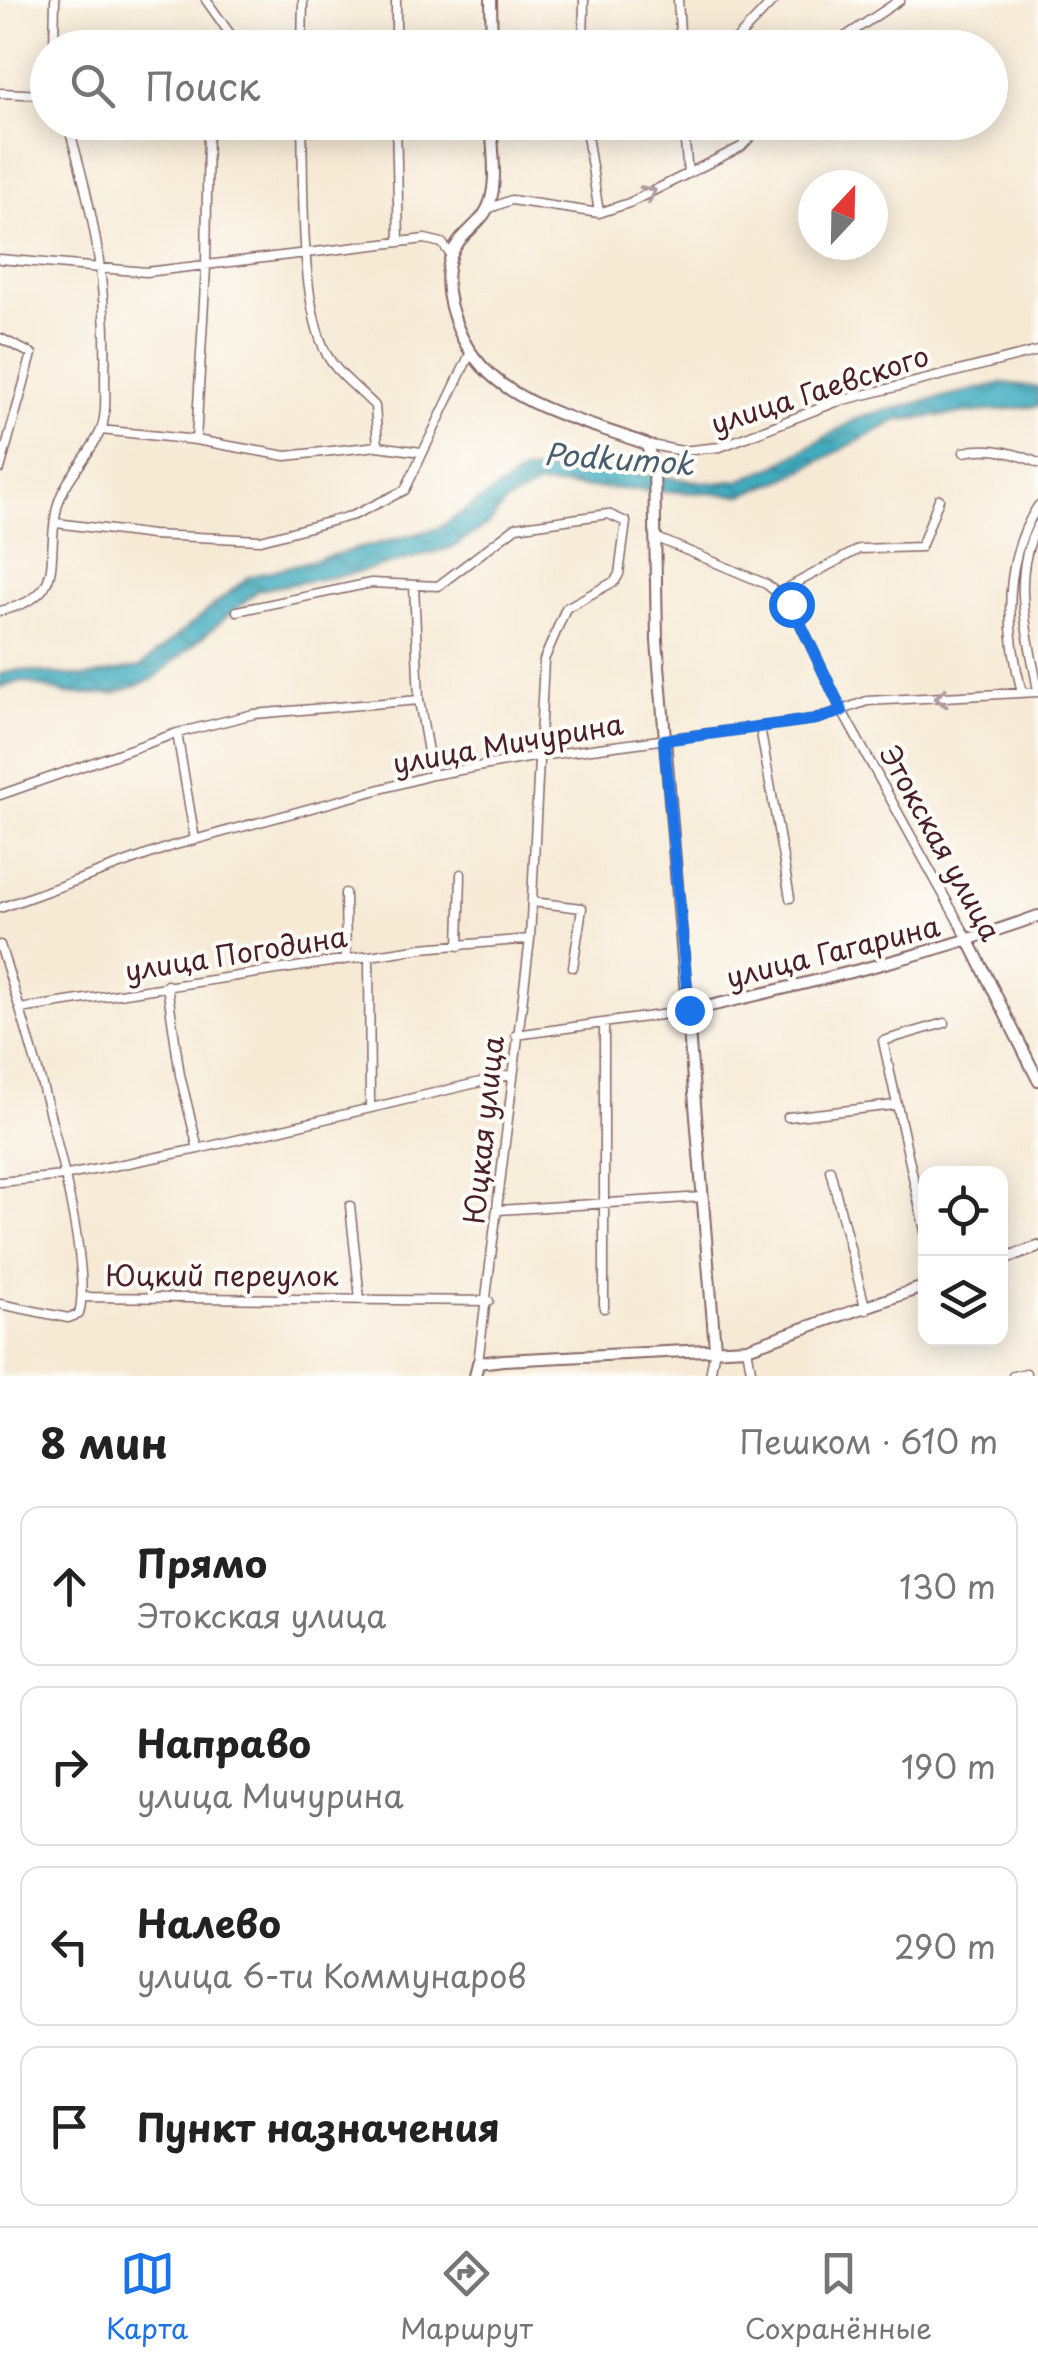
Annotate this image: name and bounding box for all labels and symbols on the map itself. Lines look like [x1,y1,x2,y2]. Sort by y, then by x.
north arrow [798,170,888,260]
one-way arrow [639,185,657,205]
street label: улица Гаевского [705,333,934,444]
water label: Podkumok [543,430,696,485]
route start [769,582,815,628]
one-way arrow [932,687,948,708]
street label: улица Мичурина [389,701,627,784]
street label: Этокская улица [870,736,1013,948]
street label: улица Гагарина [721,903,944,998]
street label: улица Погодина [122,914,350,991]
route end [667,988,713,1034]
street label: Юцкая улица [451,1033,514,1226]
street label: Юцкий переулок [106,1253,339,1296]

